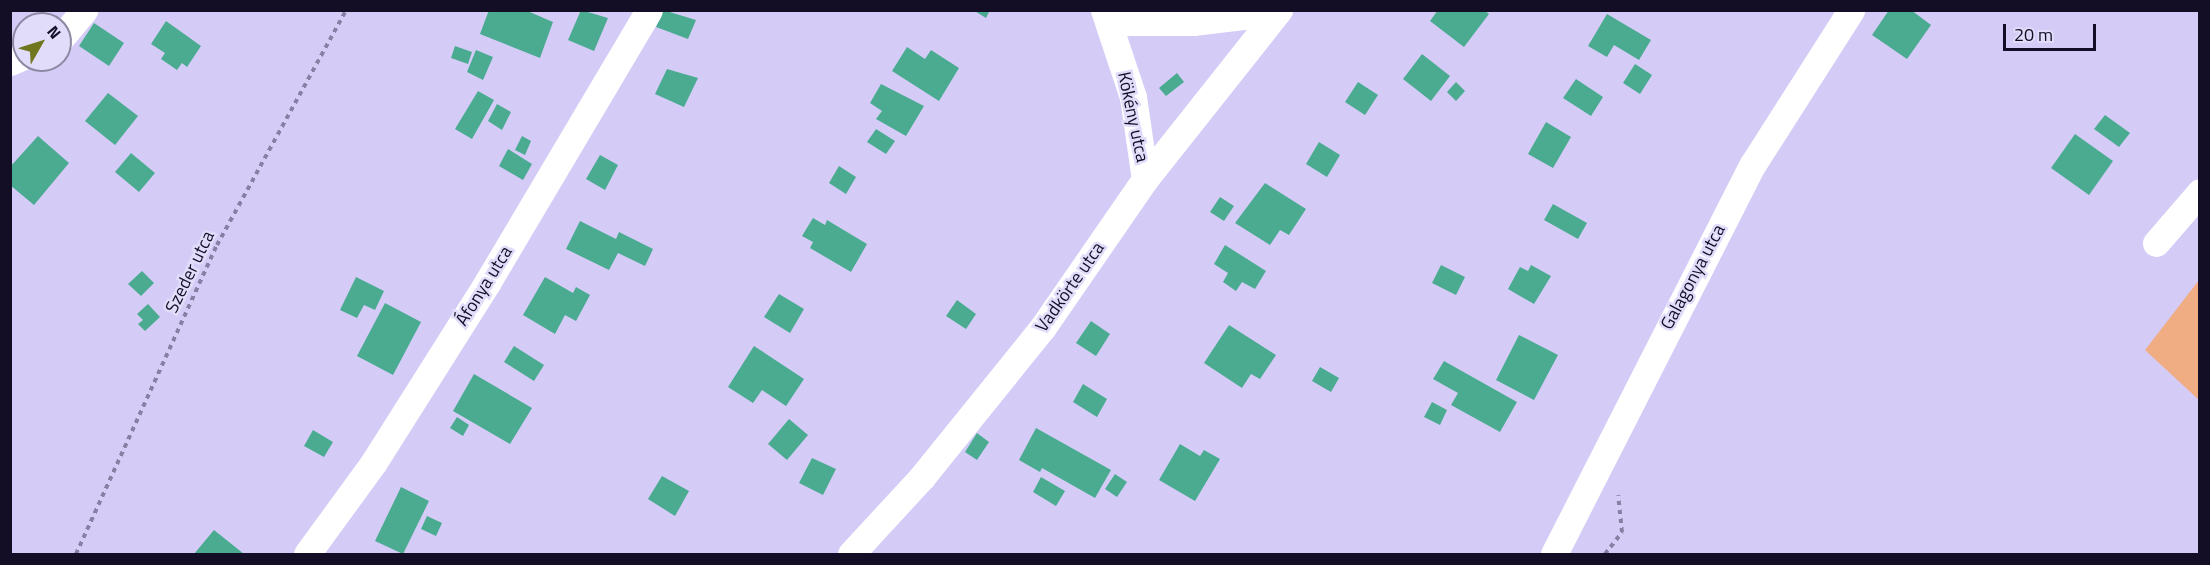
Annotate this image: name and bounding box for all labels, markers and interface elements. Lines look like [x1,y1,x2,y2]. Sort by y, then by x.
north arrow [12,12,72,72]
scale bar [2006,12,2099,50]
text: N [42,20,67,44]
text: 20 m [2014,21,2053,48]
street label: Kökény utca [1113,70,1153,164]
street label: Galagonya utca [1656,221,1730,333]
street label: Szeder utca [161,228,219,316]
street label: Vadkörte utca [1031,238,1109,336]
street label: Áfonya utca [451,242,517,330]

